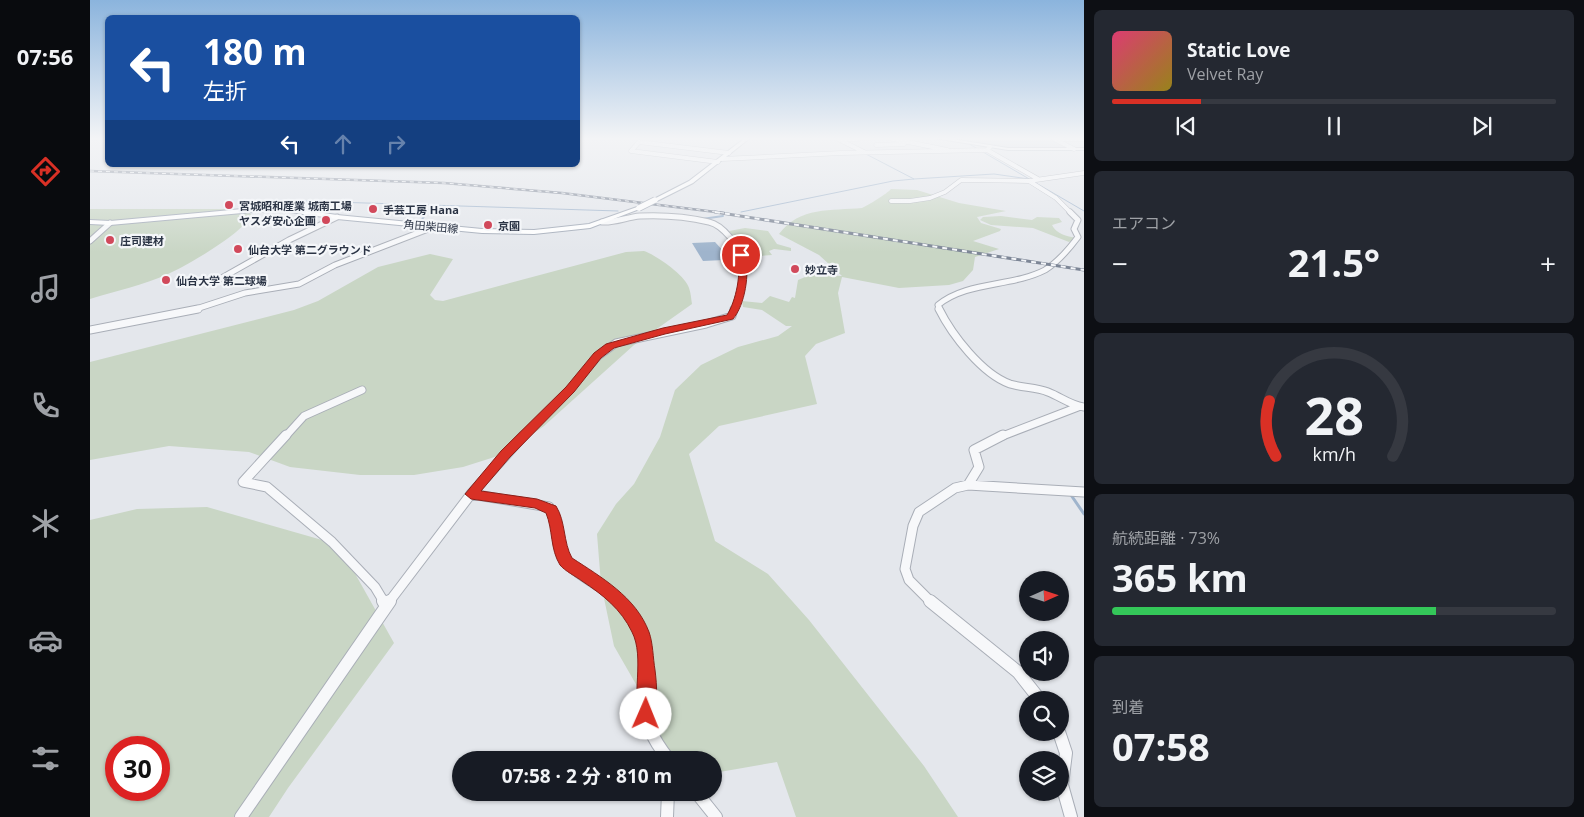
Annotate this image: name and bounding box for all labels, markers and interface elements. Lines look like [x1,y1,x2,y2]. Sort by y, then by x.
text: 180 m [203,28,307,75]
icon: left [120,35,185,100]
text: Static Love [1187,37,1290,63]
text: 07:56 [17,41,73,71]
text: Velvet Ray [1187,63,1263,85]
text: 左折 [203,75,247,105]
icon: previous [1172,112,1200,140]
icon: pause [1320,112,1348,140]
icon: next [1468,112,1496,140]
icon: left [276,130,304,158]
icon: ahead [329,130,357,158]
icon: right [382,130,410,158]
icon: directions [28,154,63,189]
place label: 宮城昭和産業 城南工場 [239,198,352,213]
marker: 宮城昭和産業 城南工場 [223,199,235,211]
place label: 手芸工房 Hana [383,202,459,217]
marker: 手芸工房 Hana [367,203,379,215]
text: エアコン [1112,212,1176,234]
place label: ヤスダ安心企画 [239,213,316,228]
marker: ヤスダ安心企画 [320,214,332,226]
street label: 角田柴田線 [403,216,459,236]
place label: 京園 [498,218,520,233]
marker: 京園 [482,219,494,231]
place label: 庄司建材 [120,233,164,248]
marker: 庄司建材 [104,234,116,246]
pin [720,234,762,276]
text: 21.5° [1288,236,1380,288]
icon: arrive [727,241,755,269]
place label: 仙台大学 第二グラウンド [248,242,372,257]
marker: 仙台大学 第二グラウンド [232,243,244,255]
text: − [1112,244,1128,282]
text: + [1540,244,1556,282]
place label: 妙立寺 [805,262,838,277]
marker: 妙立寺 [789,263,801,275]
icon: music [28,271,63,306]
place label: 仙台大学 第二球場 [176,273,267,288]
marker: 仙台大学 第二球場 [160,274,172,286]
text: 28 [1304,379,1364,450]
icon: phone [28,388,63,423]
text: km/h [1312,442,1356,466]
icon: climate [28,506,63,541]
text: 航続距離 · 73% [1112,527,1220,549]
text: 365 km [1112,551,1248,603]
north arrow [1019,571,1069,621]
map controls [1019,571,1069,801]
icon: car [28,623,63,658]
button: sound [1019,631,1069,681]
position arrow [619,687,671,739]
button: search [1019,691,1069,741]
text: 到着 [1112,696,1144,718]
text: 07:58 [1112,720,1210,772]
speed limit sign: 30 [105,736,170,801]
icon: filters [28,741,63,776]
button: layers [1019,751,1069,801]
text: 07:58 · 2 分 · 810 m [502,763,672,789]

